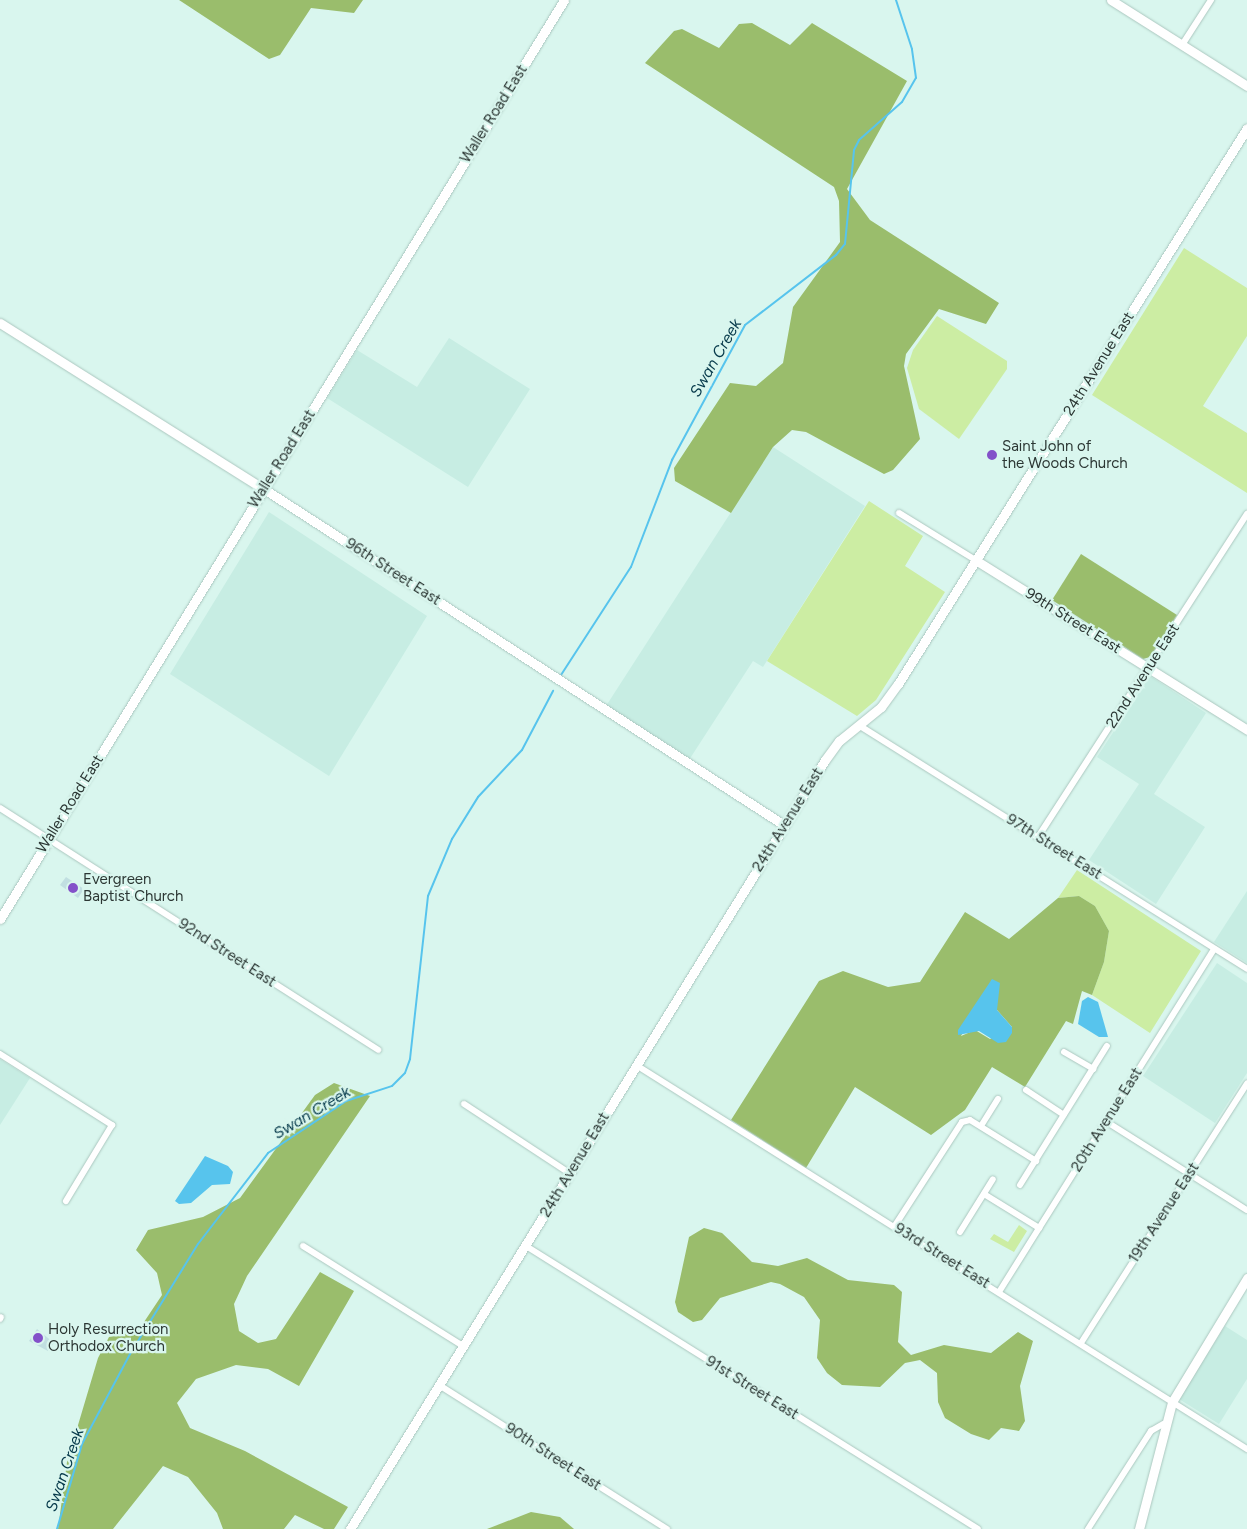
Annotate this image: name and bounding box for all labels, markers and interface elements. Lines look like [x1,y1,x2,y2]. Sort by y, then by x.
street label: Waller Road East [457,62,531,166]
street label: 24th Avenue East [1060,309,1138,419]
water label: Swan Creek [686,316,746,400]
street label: Waller Road East [245,407,319,511]
place label: Saint John of the Woods Church [1002,437,1128,472]
marker: Saint John of the Woods Church [986,449,998,461]
street label: 96th Street East [342,535,444,609]
street label: 99th Street East [1022,584,1124,658]
street label: 22nd Avenue East [1102,620,1184,732]
street label: Waller Road East [33,752,107,856]
street label: 24th Avenue East [749,765,827,875]
street label: 97th Street East [1003,810,1105,884]
place label: Evergreen Baptist Church [83,870,183,905]
marker: Evergreen Baptist Church [67,882,79,894]
street label: 92nd Street East [175,915,279,991]
street label: 20th Avenue East [1068,1065,1146,1175]
water label: Swan Creek [270,1082,354,1144]
street label: 24th Avenue East [537,1109,613,1221]
street label: 19th Avenue East [1125,1159,1203,1267]
street label: 93rd Street East [891,1219,993,1293]
place label: Holy Resurrection Orthodox Church [48,1320,168,1355]
marker: Holy Resurrection Orthodox Church [32,1332,44,1344]
street label: 91st Street East [702,1352,802,1424]
street label: 90th Street East [502,1419,604,1495]
water label: Swan Creek [42,1426,88,1514]

